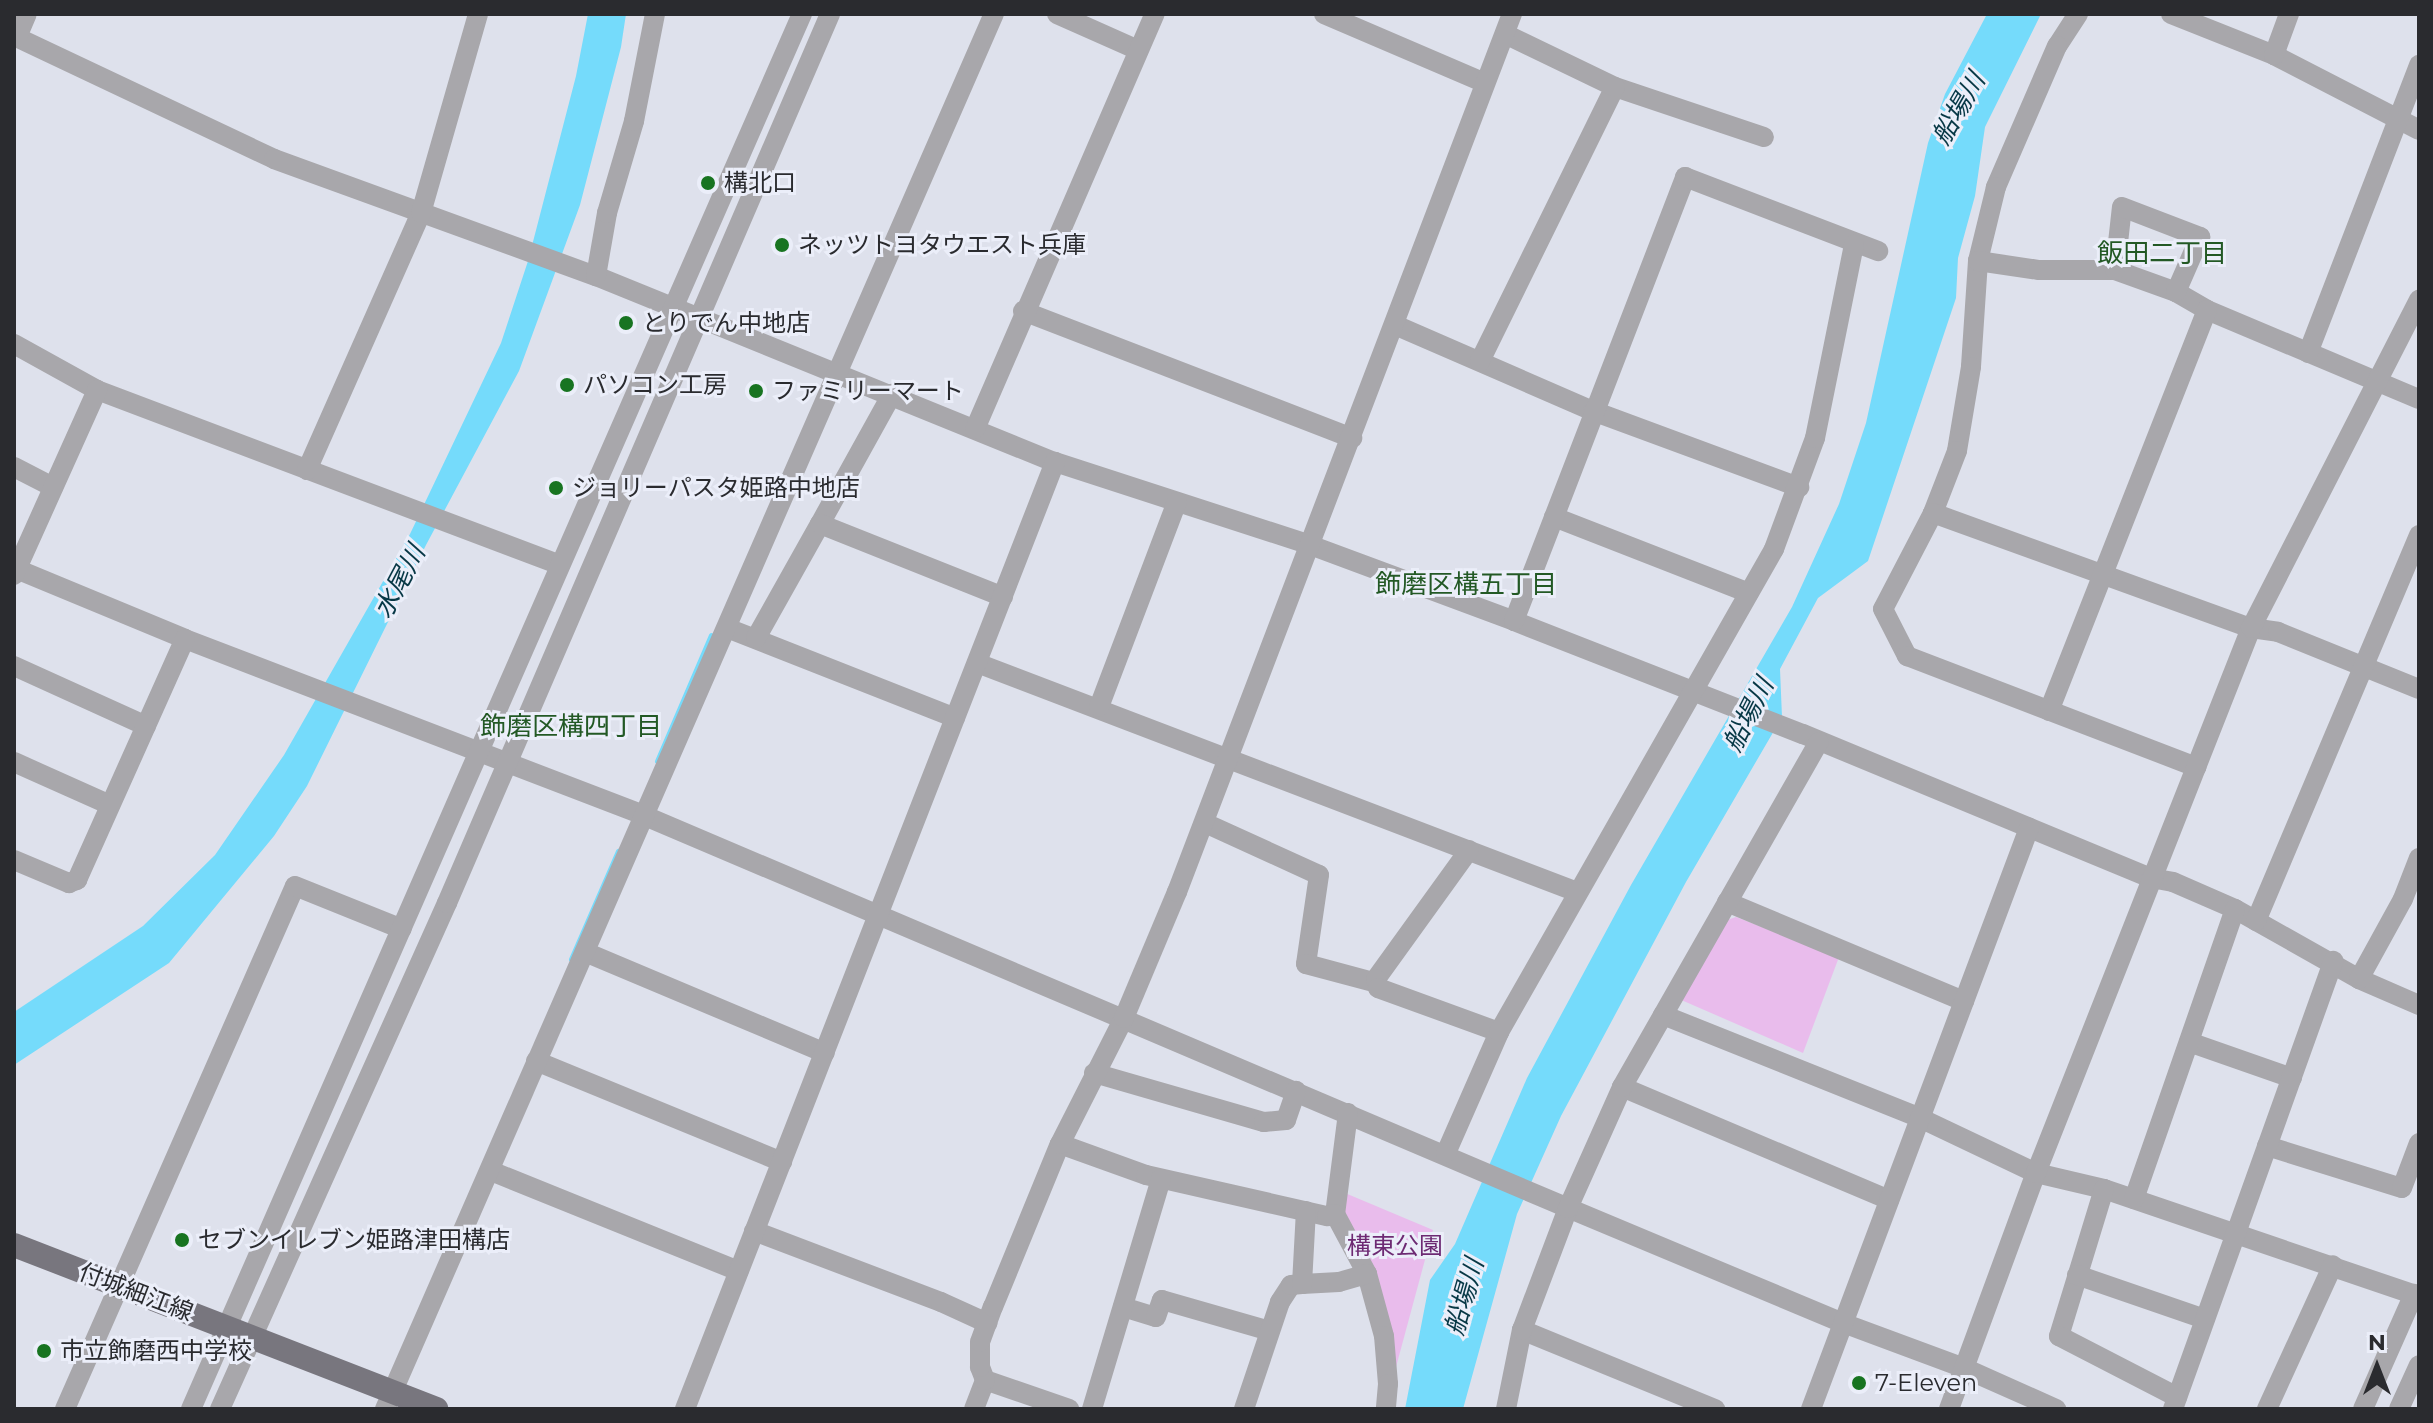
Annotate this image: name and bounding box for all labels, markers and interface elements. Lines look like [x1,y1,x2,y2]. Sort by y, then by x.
water label: 船場川 [1926,67,1992,151]
place label: 構北口 [724,169,796,197]
marker: 構北口 [699,174,717,192]
place label: ネッツトヨタウエスト兵庫 [798,231,1086,259]
marker: ネッツトヨタウエスト兵庫 [773,236,791,254]
district label: 飯田二丁目 [2097,238,2227,270]
place label: とりでん中地店 [642,309,810,337]
marker: とりでん中地店 [617,314,635,332]
place label: パソコン工房 [583,371,727,399]
marker: パソコン工房 [558,376,576,394]
place label: ファミリーマート [772,377,964,405]
marker: ファミリーマート [747,382,765,400]
place label: ジョリーパスタ姫路中地店 [572,474,860,502]
marker: ジョリーパスタ姫路中地店 [547,479,565,497]
water label: 水尾川 [368,540,432,624]
district label: 飾磨区構五丁目 [1375,569,1557,601]
water label: 船場川 [1717,673,1781,757]
district label: 飾磨区構四丁目 [480,711,662,743]
place label: セブンイレブン姫路津田構店 [198,1226,510,1254]
marker: セブンイレブン姫路津田構店 [173,1231,191,1249]
park label: 構東公園 [1347,1232,1443,1260]
water label: 船場川 [1439,1255,1491,1339]
street label: 付城細江線 [75,1257,197,1327]
north arrow [2337,1327,2417,1407]
text: N [2368,1329,2386,1356]
place label: 市立飾磨西中学校 [60,1337,252,1365]
marker: 市立飾磨西中学校 [35,1342,53,1360]
place label: 7-Eleven [1875,1369,1977,1397]
marker: 7-Eleven [1850,1374,1868,1392]

